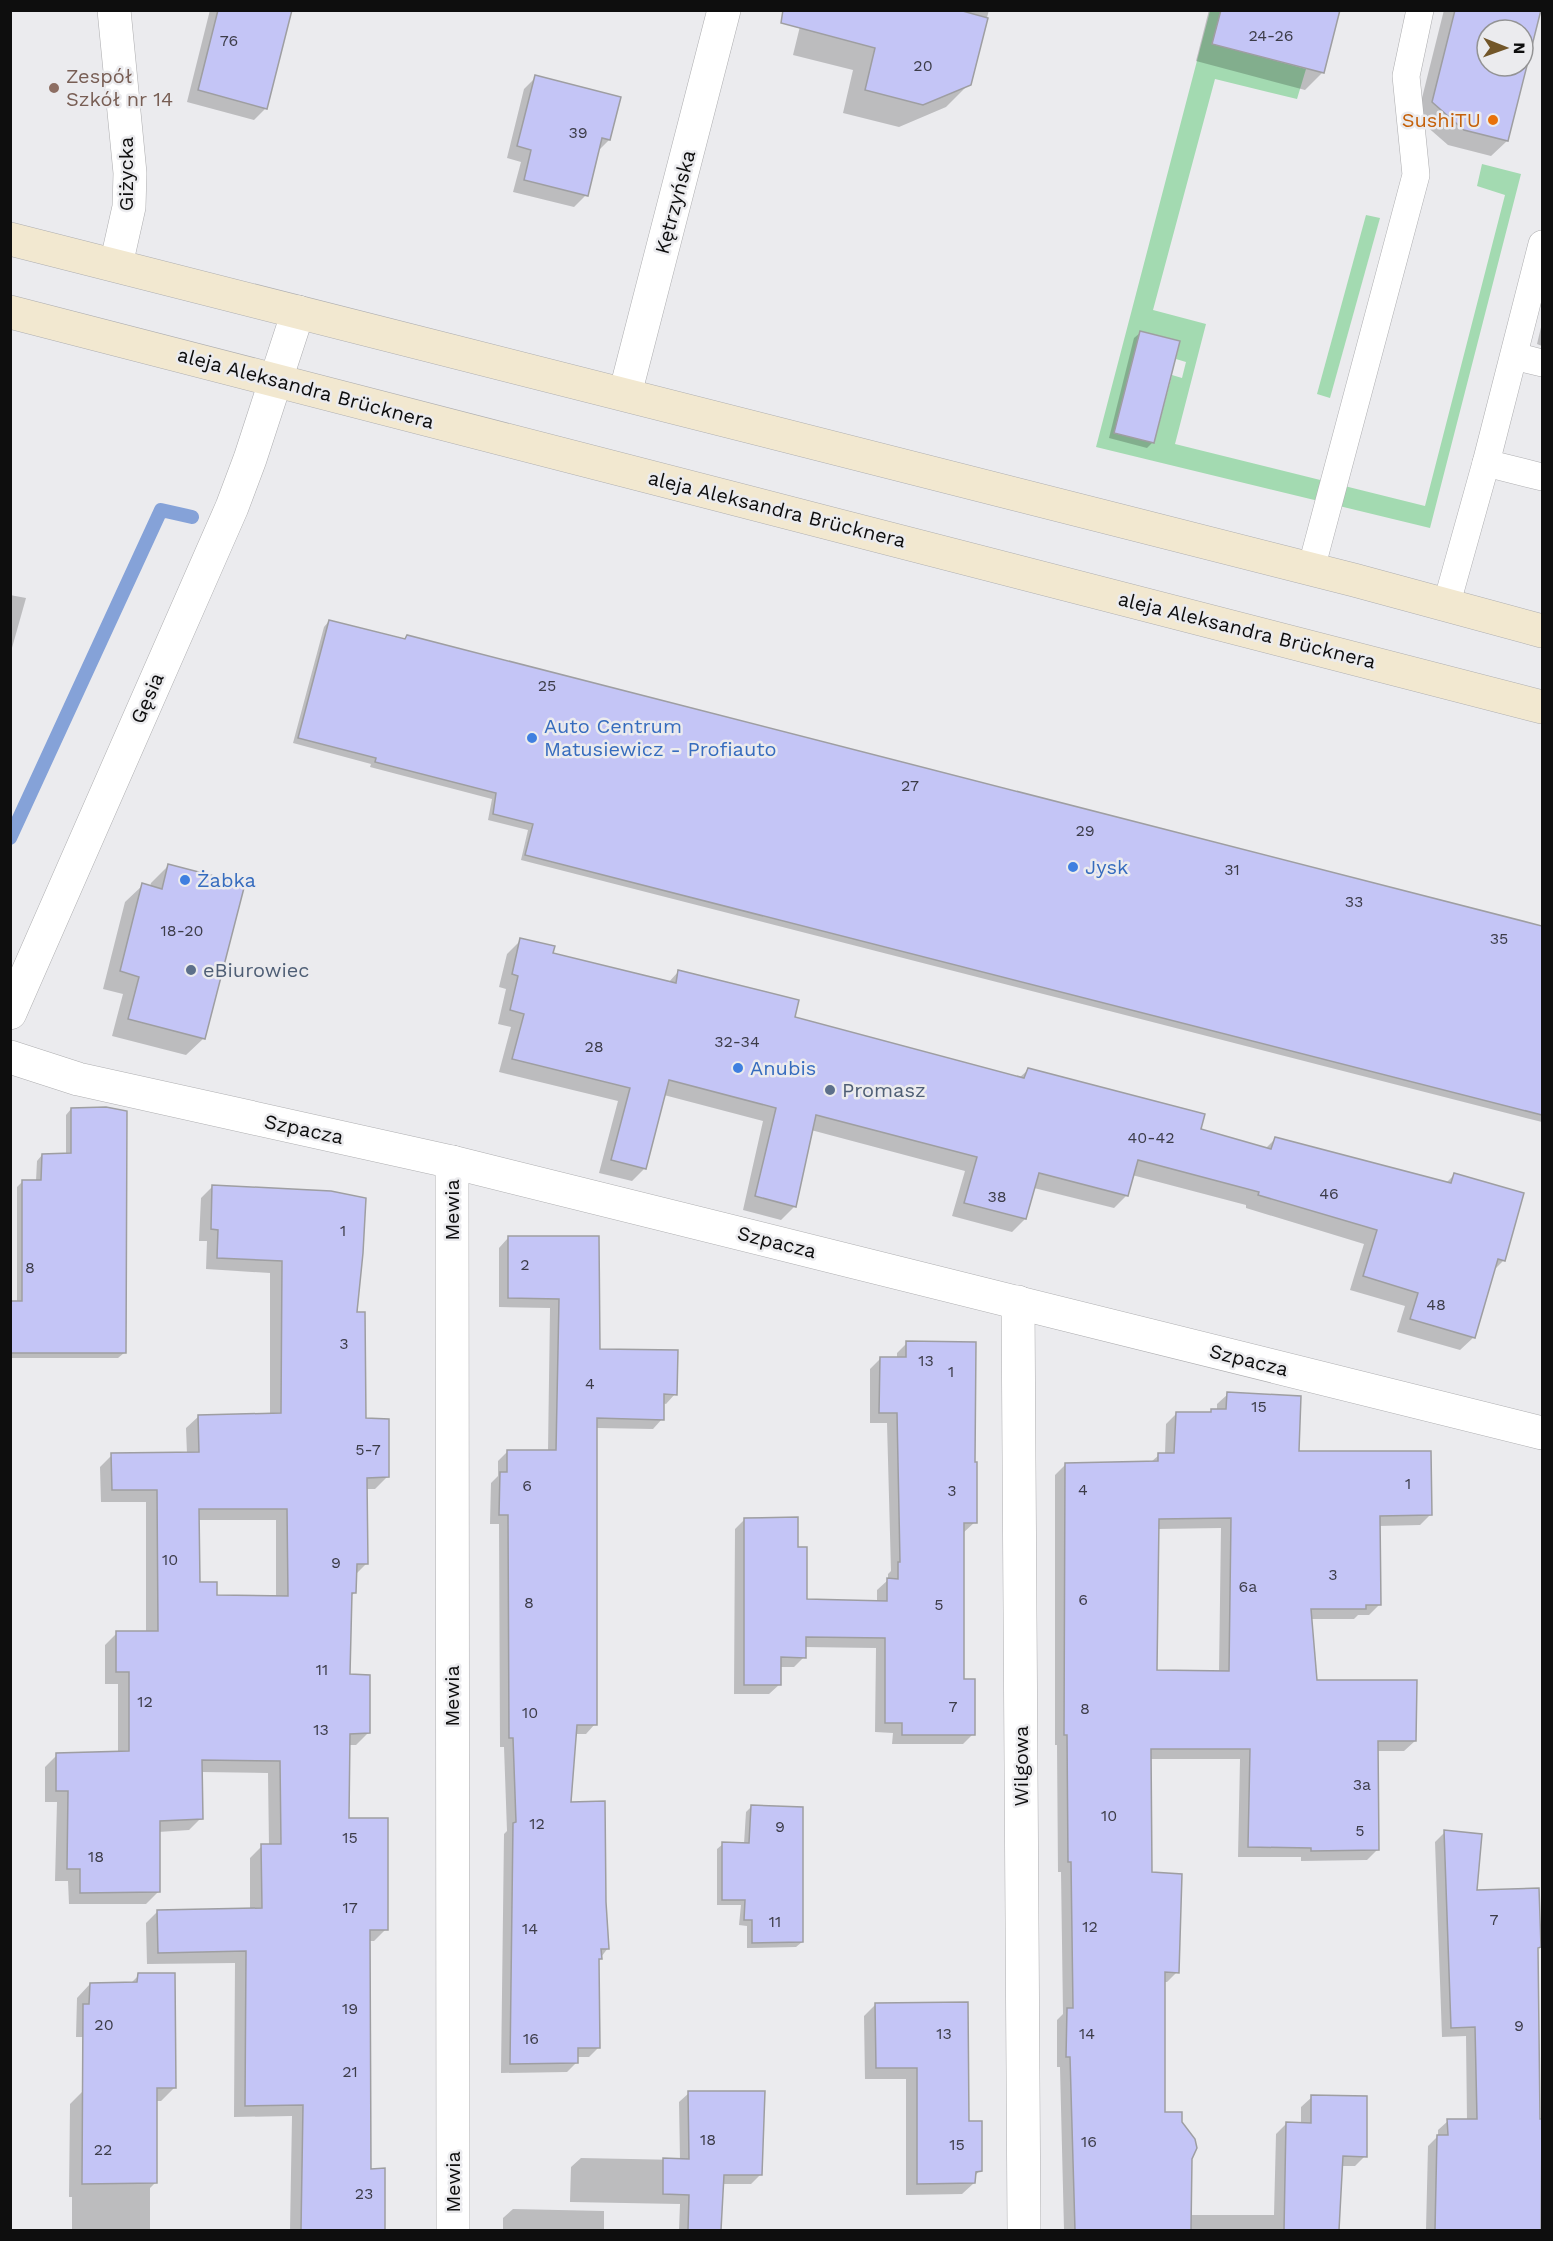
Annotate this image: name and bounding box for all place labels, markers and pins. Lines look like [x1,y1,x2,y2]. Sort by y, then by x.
place label: Zespół Szkół nr 14 [66,64,173,111]
marker: Zespół Szkół nr 14 [47,81,61,95]
place label: SushiTU [1402,108,1481,132]
marker: SushiTU [1486,113,1500,127]
place label: Auto Centrum Matusiewicz - Profiauto [544,714,777,761]
marker: Auto Centrum Matusiewicz - Profiauto [525,731,539,745]
place label: Jysk [1085,855,1128,879]
marker: Jysk [1066,860,1080,874]
place label: Żabka [197,868,256,892]
marker: Żabka [178,873,192,887]
place label: eBiurowiec [203,958,309,982]
marker: eBiurowiec [184,963,198,977]
place label: Anubis [750,1056,816,1080]
marker: Anubis [731,1061,745,1075]
place label: Promasz [842,1078,926,1102]
marker: Promasz [823,1083,837,1097]

